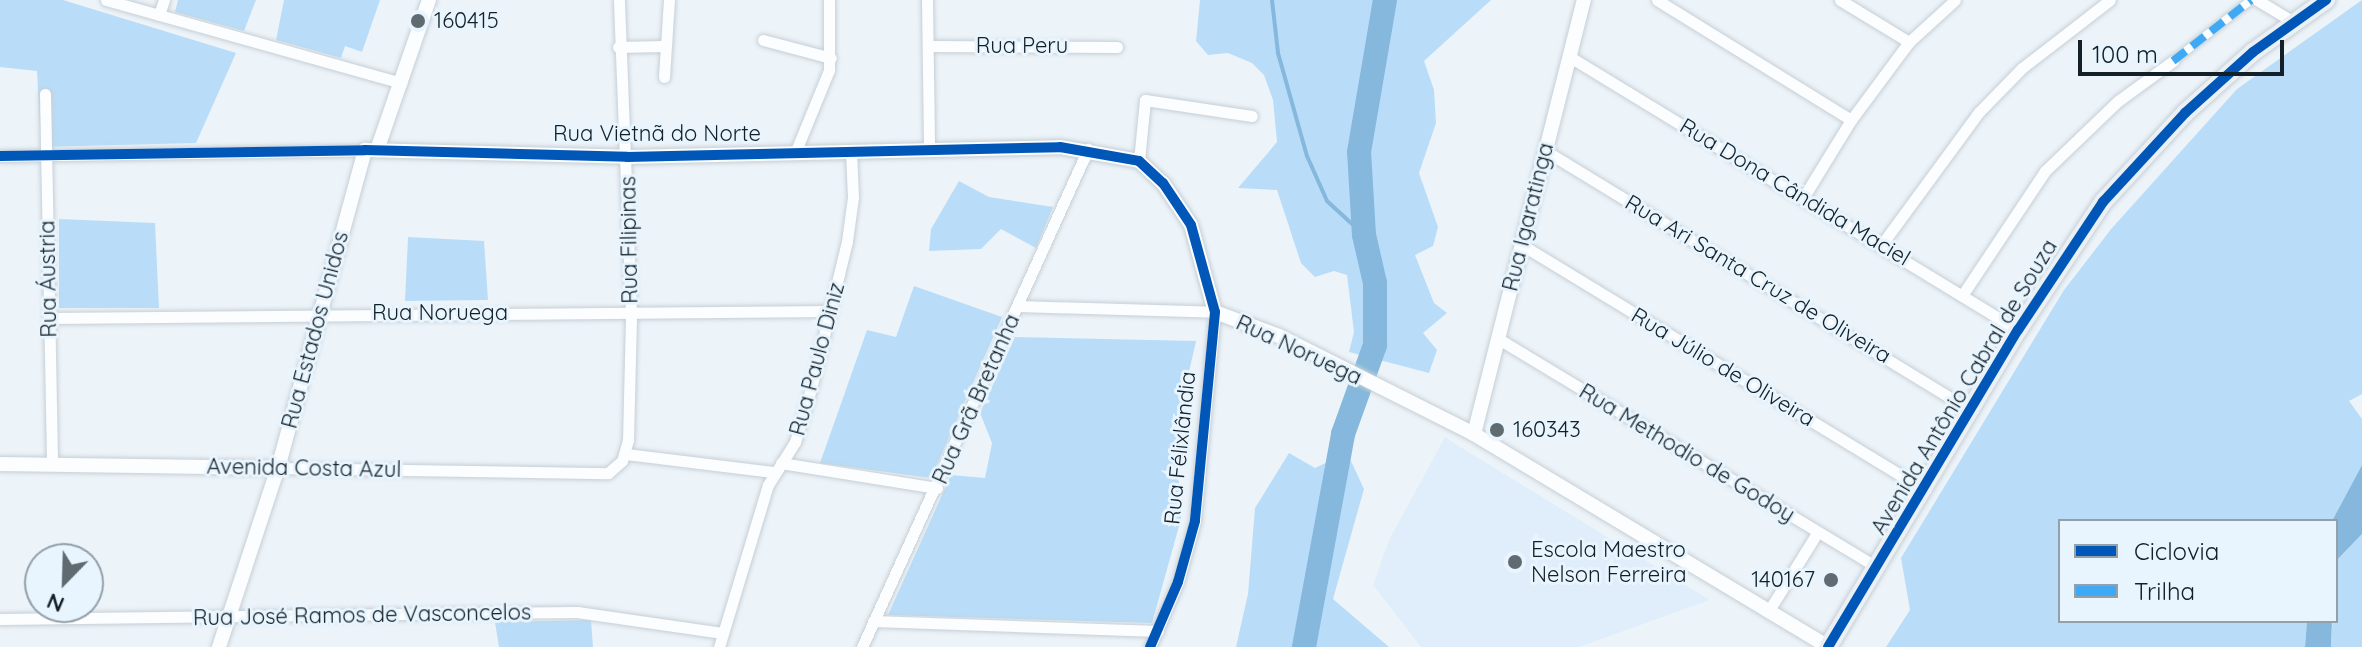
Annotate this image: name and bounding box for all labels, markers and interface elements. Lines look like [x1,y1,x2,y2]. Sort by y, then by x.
place label: 160415 [434,8,499,34]
marker: 160415 [409,12,427,30]
scale bar [2082,24,2288,74]
street label: Rua Peru [976,33,1068,59]
text: 100 m [2092,39,2158,69]
street label: Rua Dona Cândida Maciel [1675,113,1915,271]
street label: Rua Vietnã do Norte [553,121,761,147]
street label: Rua Igaratinga [1497,140,1559,294]
street label: Rua Filipinas [615,176,643,304]
street label: Rua Ari Santa Cruz de Oliveira [1620,189,1896,369]
street label: Rua Áustria [34,220,62,338]
street label: Rua Estados Unidos [276,229,354,431]
street label: Avenida Antônio Cabral de Souza [1865,235,2063,539]
street label: Rua Paulo Diniz [784,279,850,439]
street label: Rua Noruega [372,300,508,326]
street label: Rua Júlio de Oliveira [1627,302,1819,432]
street label: Rua Noruega [1232,309,1366,391]
street label: Rua Grã Bretanha [927,310,1025,488]
street label: Rua Félixlândia [1159,370,1201,526]
street label: Rua Methodio de Godoy [1574,378,1800,528]
place label: 160343 [1513,417,1581,443]
marker: 160343 [1488,421,1506,439]
street label: Avenida Costa Azul [206,453,402,483]
legend [2058,519,2338,623]
place label: Escola Maestro Nelson Ferreira [1531,536,1687,588]
text: Ciclovia [2134,536,2219,566]
north arrow [24,543,104,623]
marker: Escola Maestro Nelson Ferreira [1506,553,1524,571]
place label: 140167 [1751,567,1815,593]
marker: 140167 [1822,571,1840,589]
text: Trilha [2134,576,2195,606]
text: N [42,587,68,619]
street label: Rua José Ramos de Vasconcelos [193,599,531,631]

